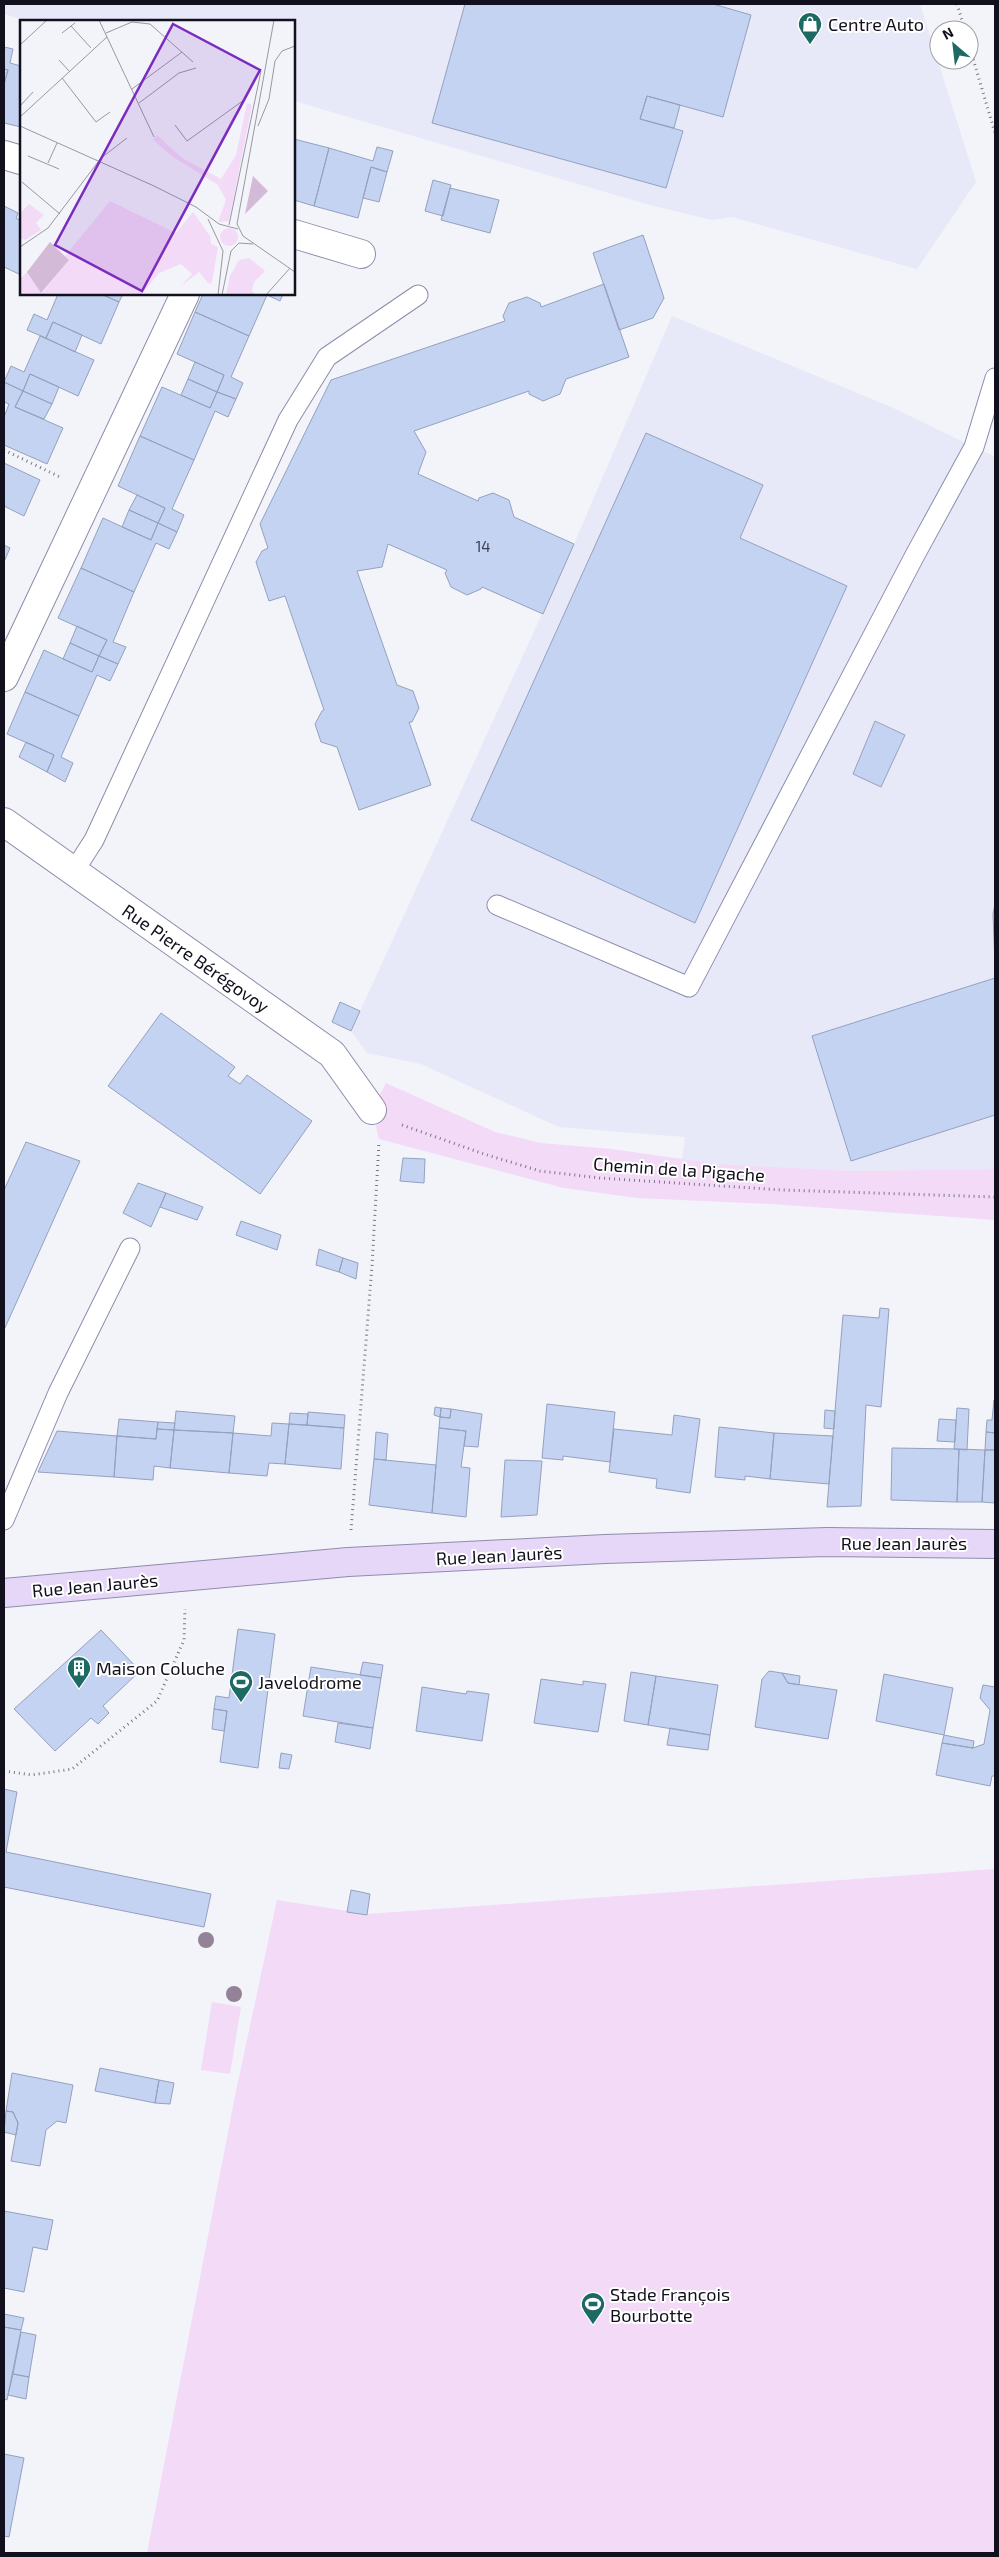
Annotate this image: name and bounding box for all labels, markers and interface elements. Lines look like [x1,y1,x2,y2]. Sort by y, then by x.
shop icon: Centre Auto [797,11,823,45]
place label: Centre Auto [828,13,924,35]
inset map [20,20,295,295]
north arrow [929,20,979,70]
text: N [939,23,956,43]
house number: 14 [475,537,491,555]
street label: Rue Pierre Bérégovoy [118,899,274,1017]
street label: Chemin de la Pigache [592,1152,766,1186]
street label: Rue Jean Jaurès [841,1532,967,1554]
street label: Rue Jean Jaurès [435,1541,563,1569]
street label: Rue Jean Jaurès [31,1569,159,1601]
building icon: Maison Coluche [66,1655,92,1689]
place label: Maison Coluche [96,1657,225,1679]
sports icon: Javelodrome [228,1669,254,1703]
place label: Javelodrome [258,1671,362,1693]
place label: Stade François Bourbotte [610,2283,730,2326]
sports icon: Stade François Bourbotte [580,2291,606,2325]

